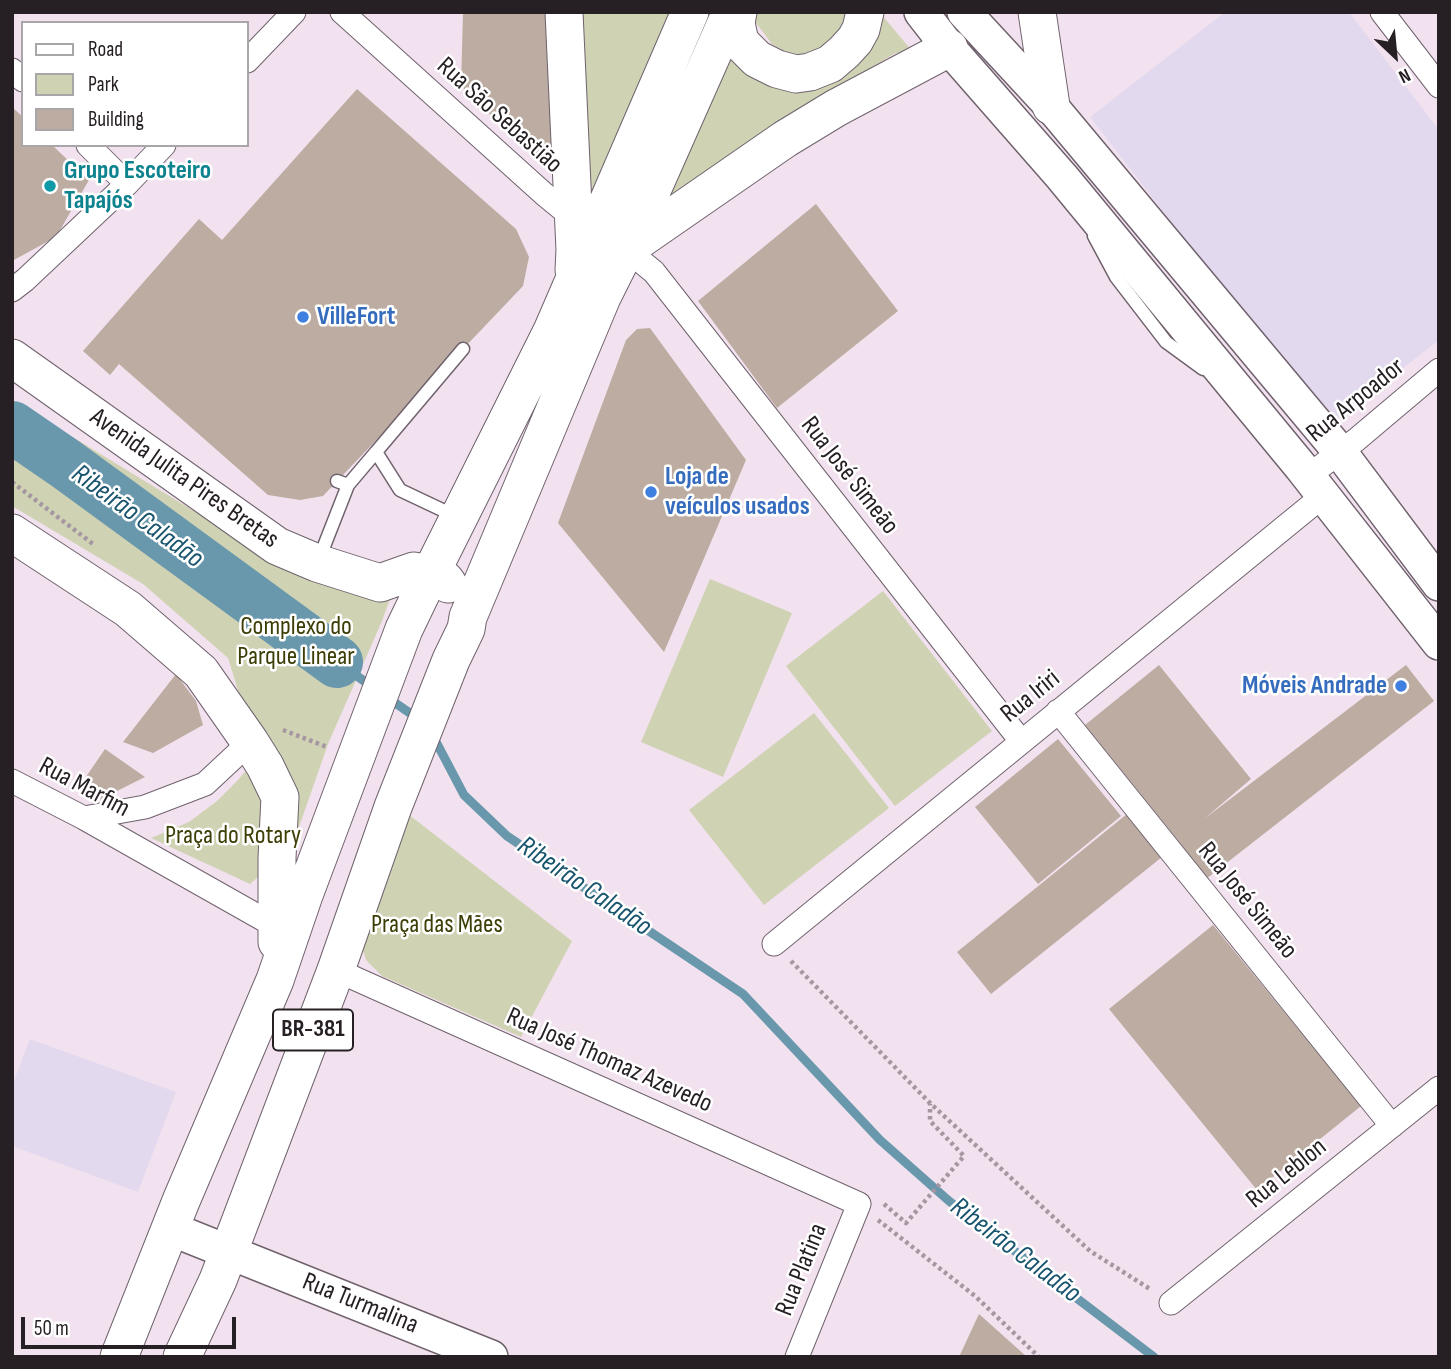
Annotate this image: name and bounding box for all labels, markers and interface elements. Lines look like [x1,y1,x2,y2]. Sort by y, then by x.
legend [21,21,248,147]
north arrow [1360,21,1430,91]
text: Road [88,37,123,62]
street label: Rua São Sebastião [430,51,568,181]
text: N [1395,63,1414,88]
text: Park [88,72,119,97]
text: Building [88,107,144,132]
place label: Grupo Escoteiro Tapajós [64,155,211,216]
marker: Grupo Escoteiro Tapajós [42,178,58,194]
place label: VilleFort [317,301,395,333]
marker: VilleFort [295,309,311,325]
street label: Rua Arpoador [1301,352,1411,450]
street label: Avenida Julita Pires Bretas [84,402,284,556]
street label: Rua José Simeão [793,411,905,541]
water label: Ribeirão Caladão [65,458,209,576]
place label: Loja de veículos usados [665,461,810,522]
marker: Loja de veículos usados [643,484,659,500]
park label: Complexo do Parque Linear [237,611,355,672]
street label: Rua Iriri [995,664,1067,730]
place label: Móveis Andrade [1242,670,1387,702]
marker: Móveis Andrade [1393,678,1409,694]
street label: Rua Marfim [33,751,135,825]
park label: Praça do Rotary [165,820,301,852]
water label: Ribeirão Caladão [510,830,658,944]
street label: Rua José Simeão [1191,836,1303,966]
park label: Praça das Mães [371,909,503,941]
street label: Rua José Thomaz Azevedo [501,1002,717,1120]
road number: BR-381 [273,1010,353,1050]
street label: Rua Leblon [1241,1132,1333,1216]
water label: Ribeirão Caladão [943,1191,1087,1311]
street label: Rua Platina [769,1219,835,1321]
street label: Rua Turmalina [298,1267,422,1341]
scale bar [24,1302,240,1346]
text: 50 m [34,1316,69,1341]

